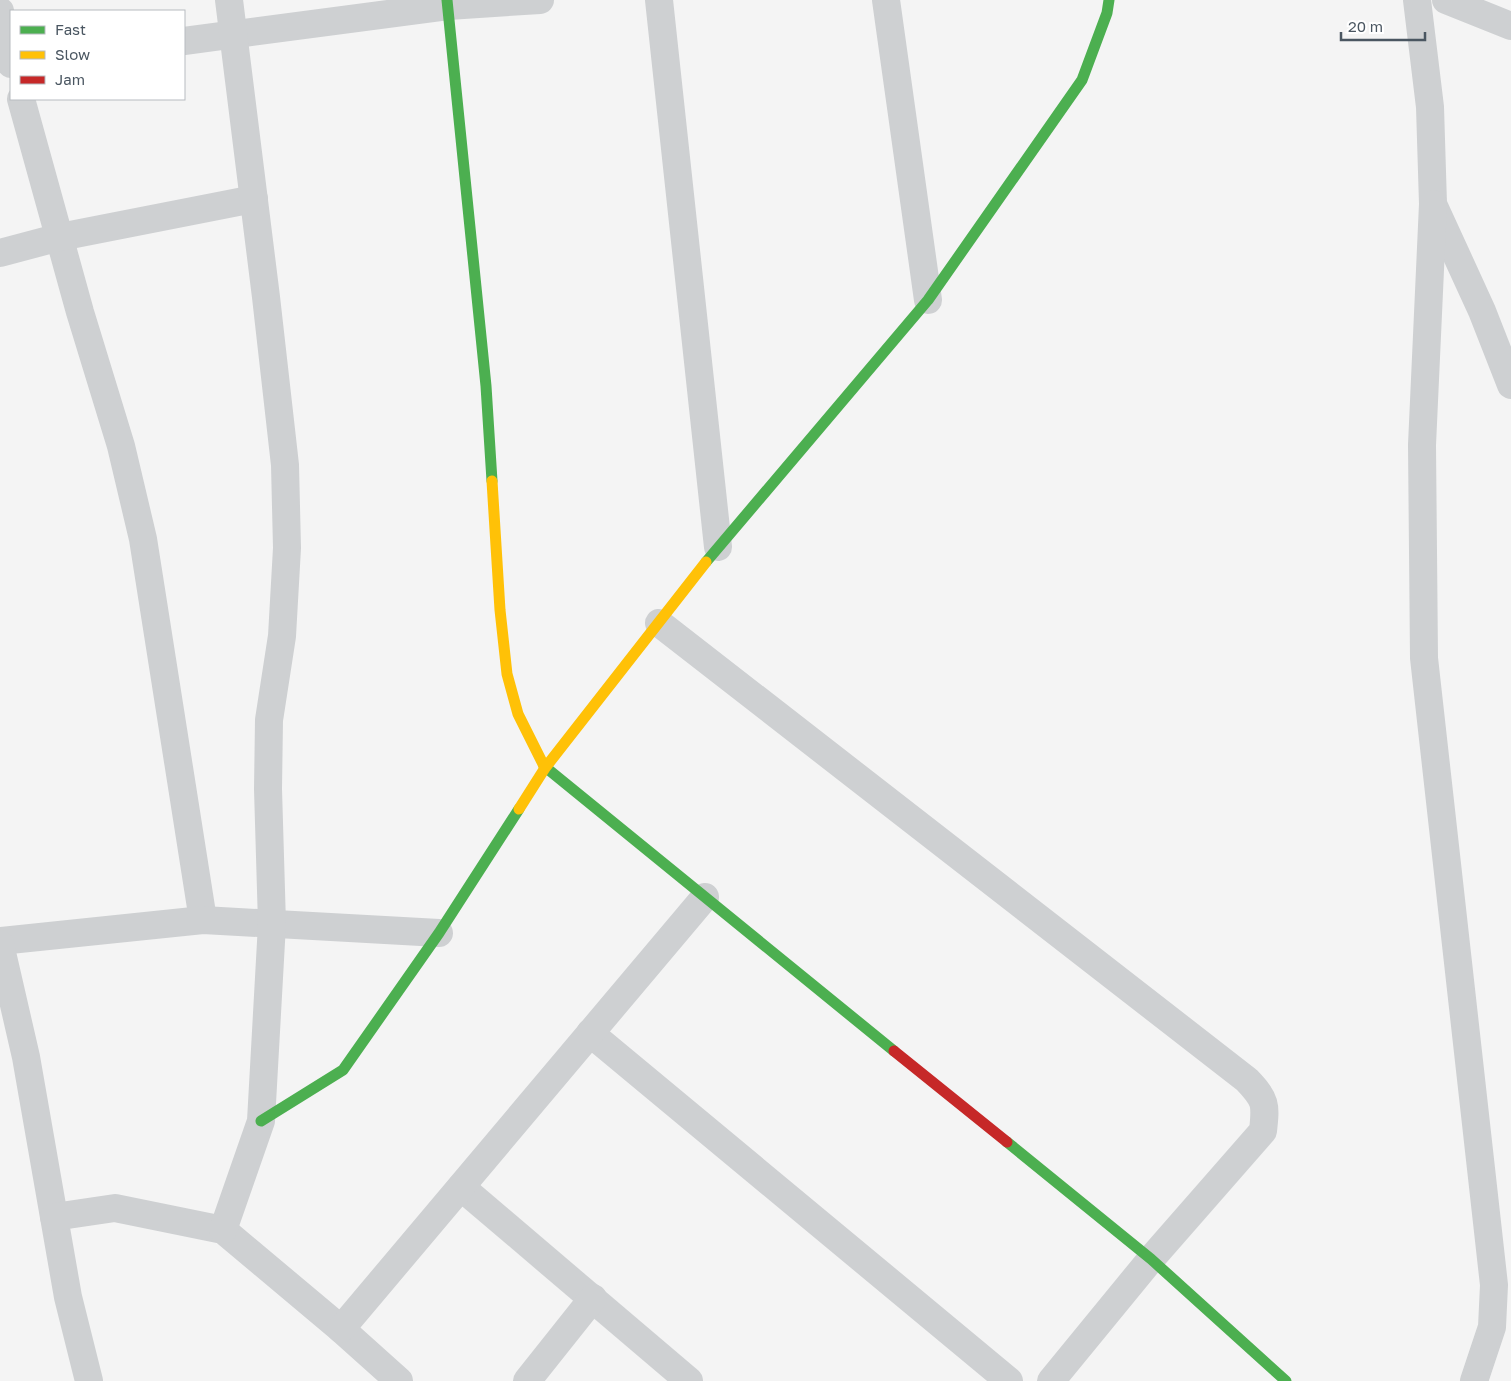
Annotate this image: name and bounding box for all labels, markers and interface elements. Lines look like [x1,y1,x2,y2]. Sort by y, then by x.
legend [10,10,185,100]
scale bar [1341,10,1425,42]
text: 20 m [1348,17,1383,35]
text: Fast [55,20,86,38]
text: Slow [55,45,90,63]
text: Jam [55,70,85,88]

